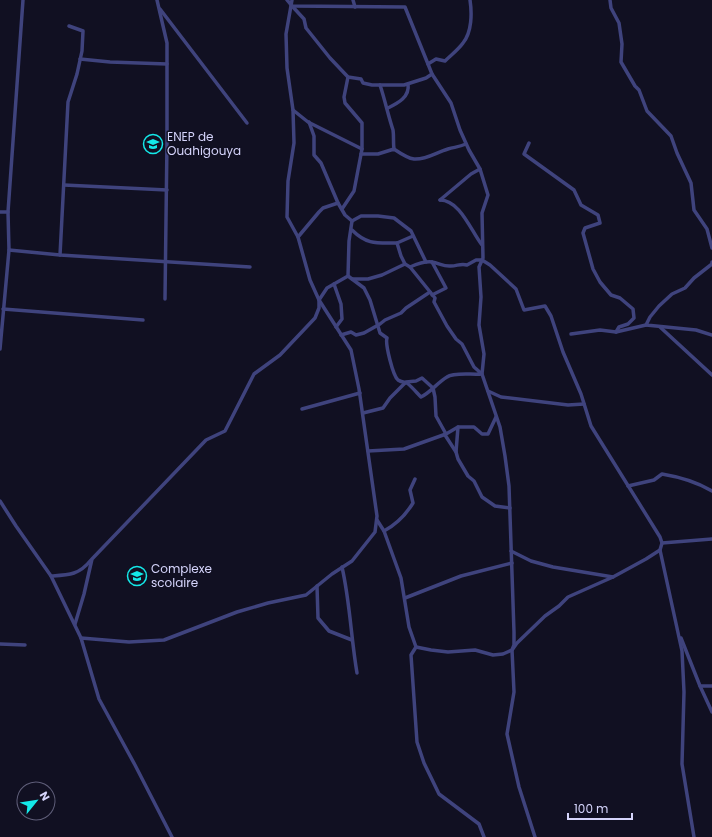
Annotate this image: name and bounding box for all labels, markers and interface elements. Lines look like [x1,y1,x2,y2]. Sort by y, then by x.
place label: ENEP de Ouahigouya [167,128,241,159]
school or university icon: ENEP de Ouahigouya [142,133,164,155]
place label: Complexe scolaire [151,560,212,591]
school or university icon: Complexe scolaire [126,565,148,587]
north arrow [16,781,56,821]
text: N [36,788,54,804]
scale bar [568,795,632,821]
text: 100 m [574,800,608,817]

